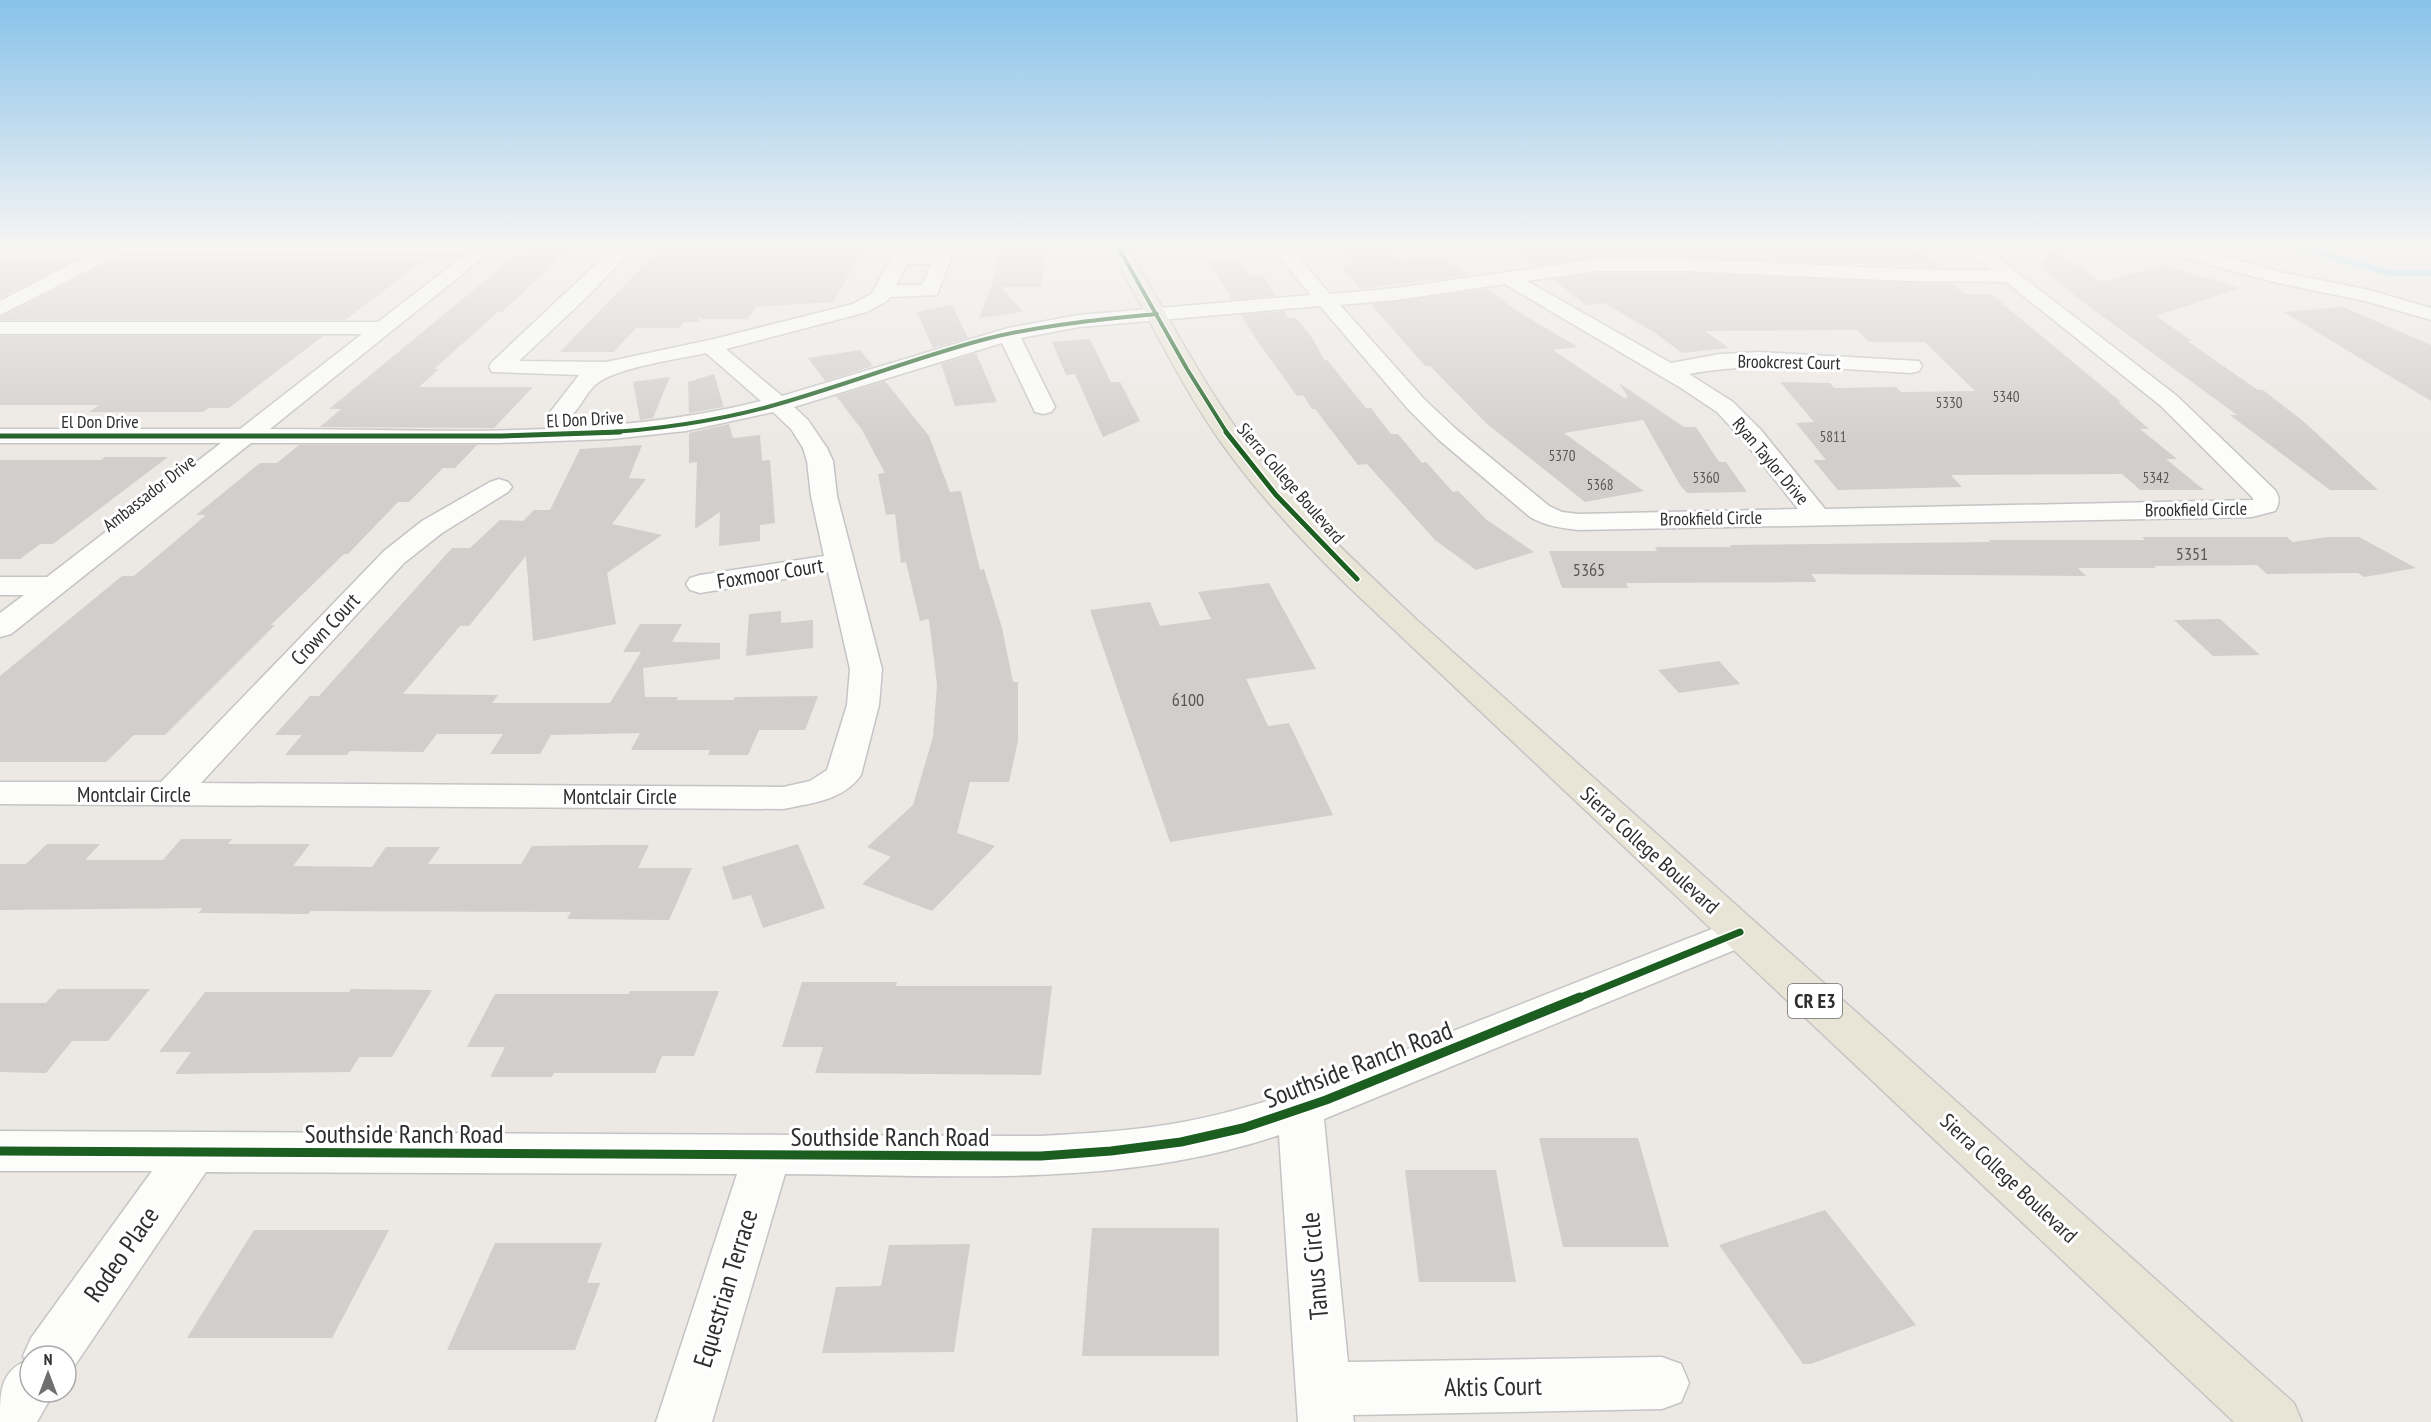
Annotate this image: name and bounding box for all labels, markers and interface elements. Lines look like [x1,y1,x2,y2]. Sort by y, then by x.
street label: Brookcrest Court [1737,350,1841,374]
house number: 5340 [1992,387,2020,406]
house number: 5330 [1935,393,1963,412]
street label: El Don Drive [546,405,624,433]
street label: El Don Drive [61,410,139,433]
street label: Ryan Taylor Drive [1728,412,1814,510]
street label: Sierra College Boulevard [1232,418,1350,548]
house number: 5811 [1819,427,1847,446]
house number: 5370 [1548,446,1576,465]
street label: Ambassador Drive [98,450,200,536]
house number: 5360 [1692,468,1720,487]
house number: 5342 [2142,468,2170,487]
house number: 5368 [1586,475,1614,494]
street label: Brookfield Circle [2145,497,2247,521]
street label: Brookfield Circle [1660,506,1762,530]
house number: 5351 [2176,542,2208,565]
street label: Foxmoor Court [715,551,825,595]
house number: 5365 [1573,558,1605,581]
street label: Crown Court [285,587,365,671]
house number: 6100 [1172,688,1204,711]
street label: Sierra College Boulevard [1575,780,1725,920]
street label: Montclair Circle [77,781,191,808]
street label: Montclair Circle [563,783,677,810]
road number: CR E3 [1788,984,1842,1018]
street label: Southside Ranch Road [1259,1013,1457,1115]
street label: Sierra College Boulevard [1935,1107,2083,1249]
street label: Southside Ranch Road [304,1117,504,1150]
street label: Southside Ranch Road [790,1120,990,1153]
street label: Rodeo Place [76,1200,166,1308]
street label: Equestrian Terrace [685,1205,765,1371]
street label: Tanus Circle [1293,1211,1335,1321]
north arrow [18,1344,78,1404]
text: N [44,1349,52,1369]
street label: Aktis Court [1444,1369,1542,1403]

